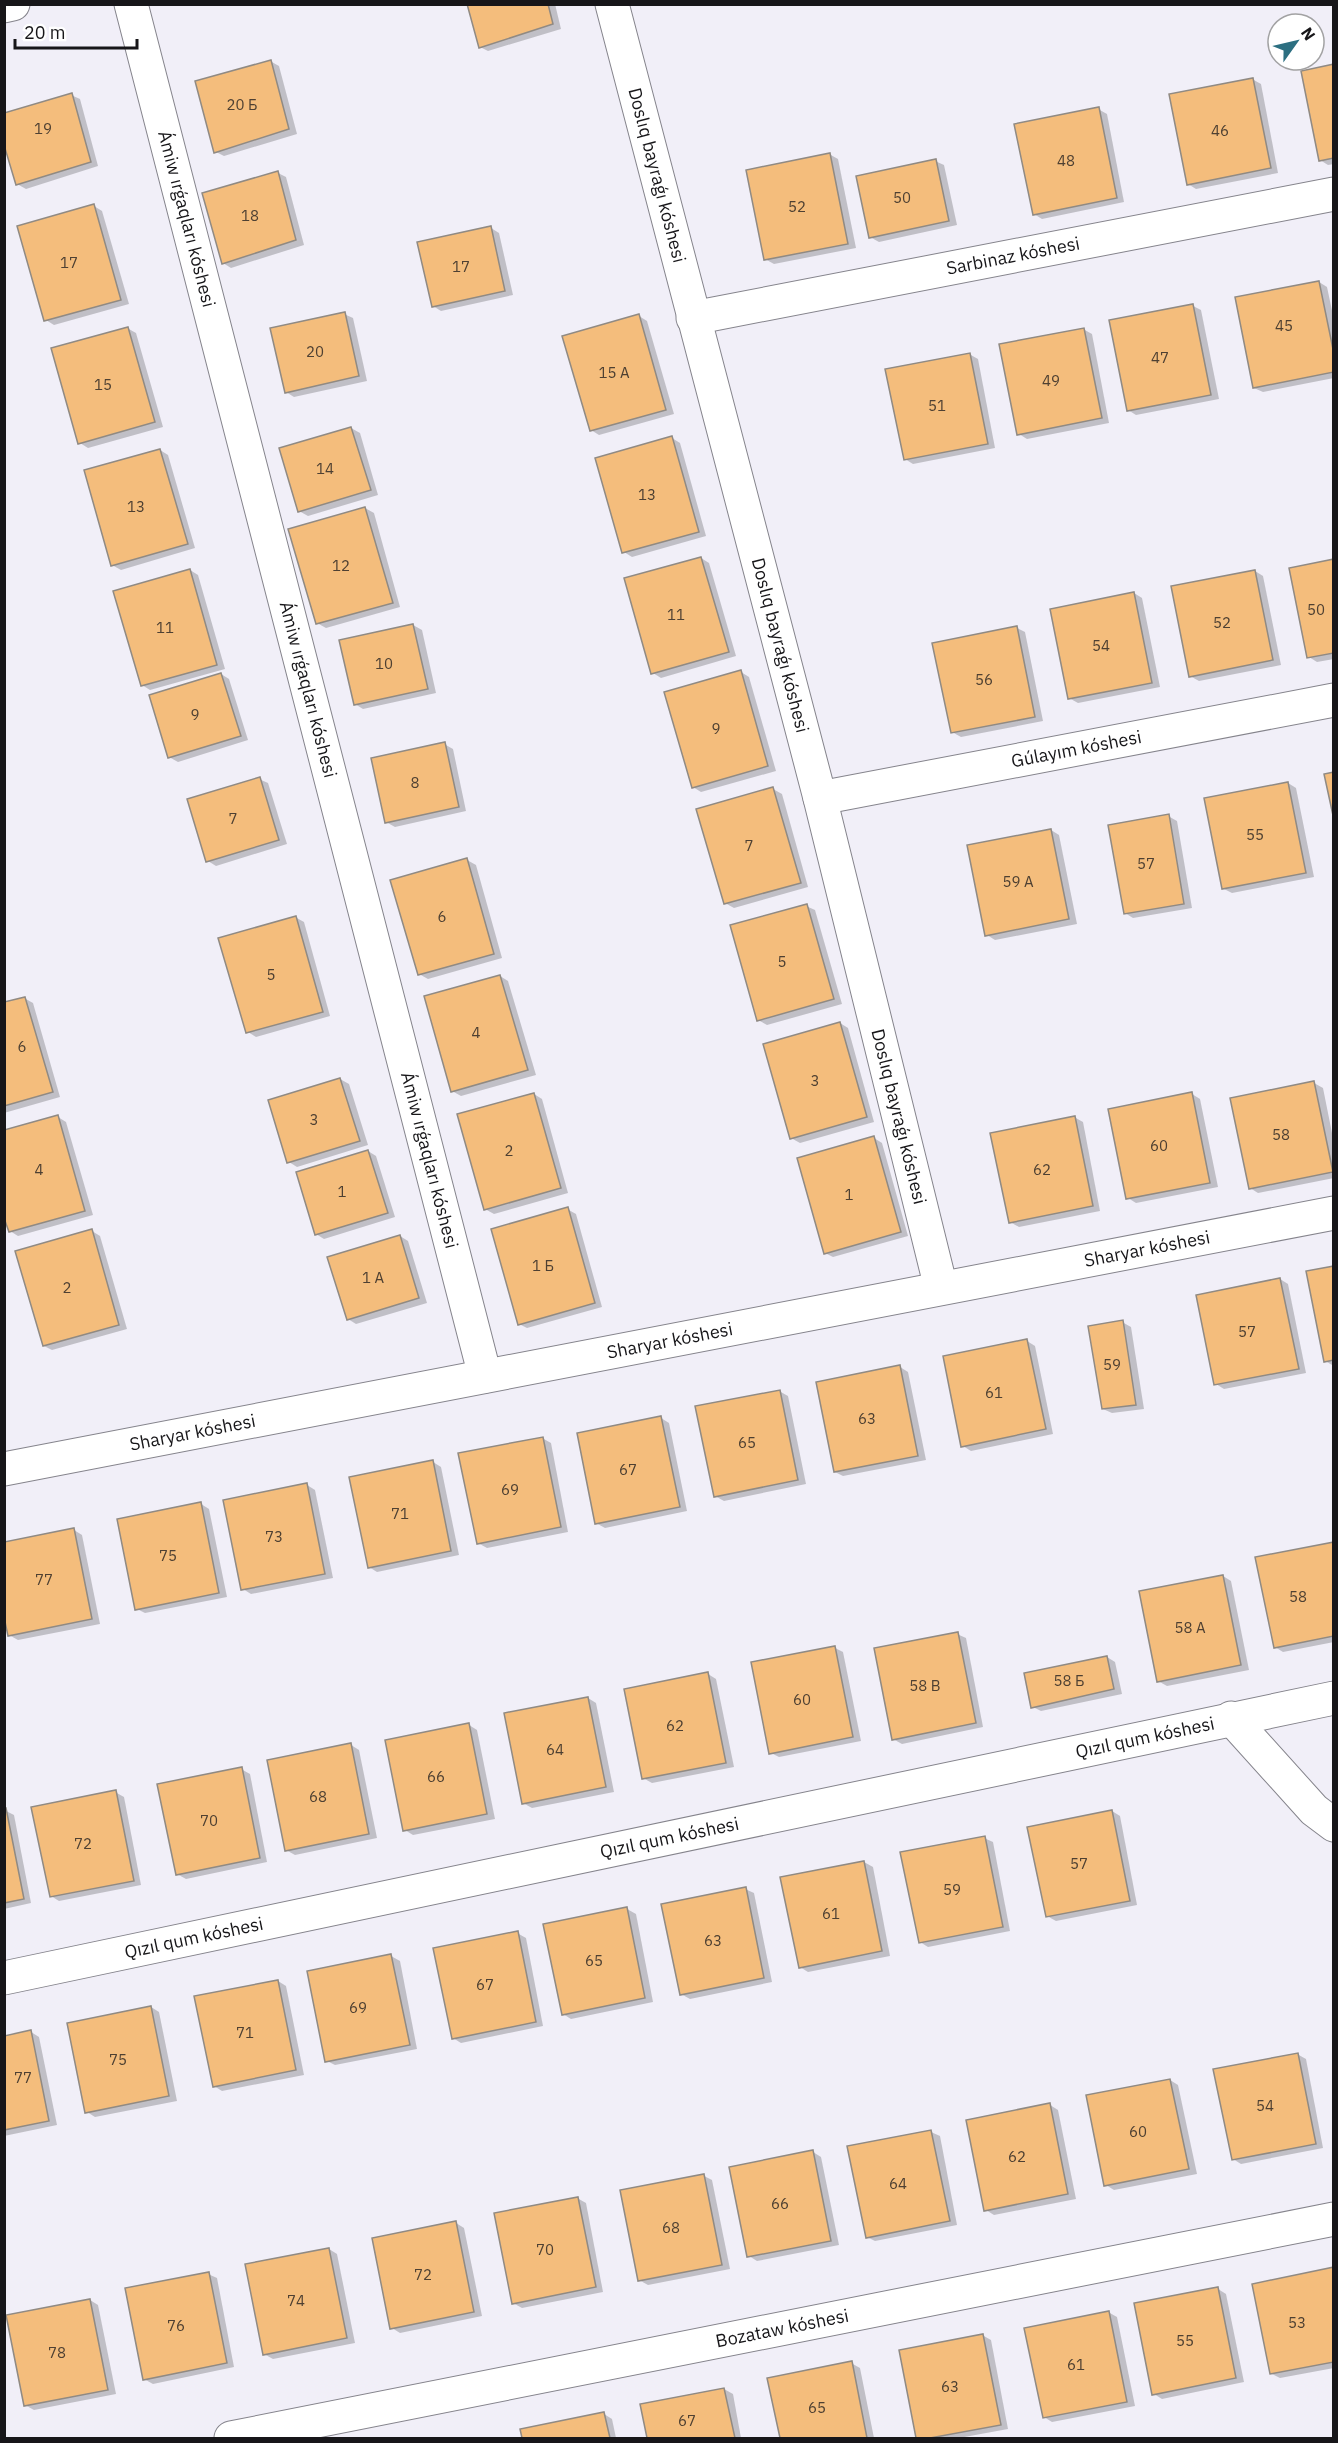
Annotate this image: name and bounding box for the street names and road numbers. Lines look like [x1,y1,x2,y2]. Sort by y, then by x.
street label: Doslıq bayraǵı kóshesi [623,85,691,265]
street label: Ámiw ırǵaqları kóshesi [153,128,221,310]
street label: Sarbinaz kóshesi [944,231,1082,280]
street label: Doslıq bayraǵı kóshesi [747,555,814,735]
street label: Ámiw ırǵaqları kóshesi [275,599,342,780]
street label: Gúlayım kóshesi [1009,725,1143,772]
street label: Doslıq bayraǵı kóshesi [866,1026,932,1207]
street label: Ámiw ırǵaqları kóshesi [396,1069,464,1251]
street label: Sharyar kóshesi [1082,1225,1212,1272]
street label: Sharyar kóshesi [605,1317,735,1364]
street label: Sharyar kóshesi [128,1409,257,1456]
street label: Qızıl qum kóshesi [1073,1711,1216,1763]
street label: Qızıl qum kóshesi [598,1812,741,1863]
street label: Qızıl qum kóshesi [122,1912,265,1963]
street label: Bozataw kóshesi [714,2304,851,2353]

